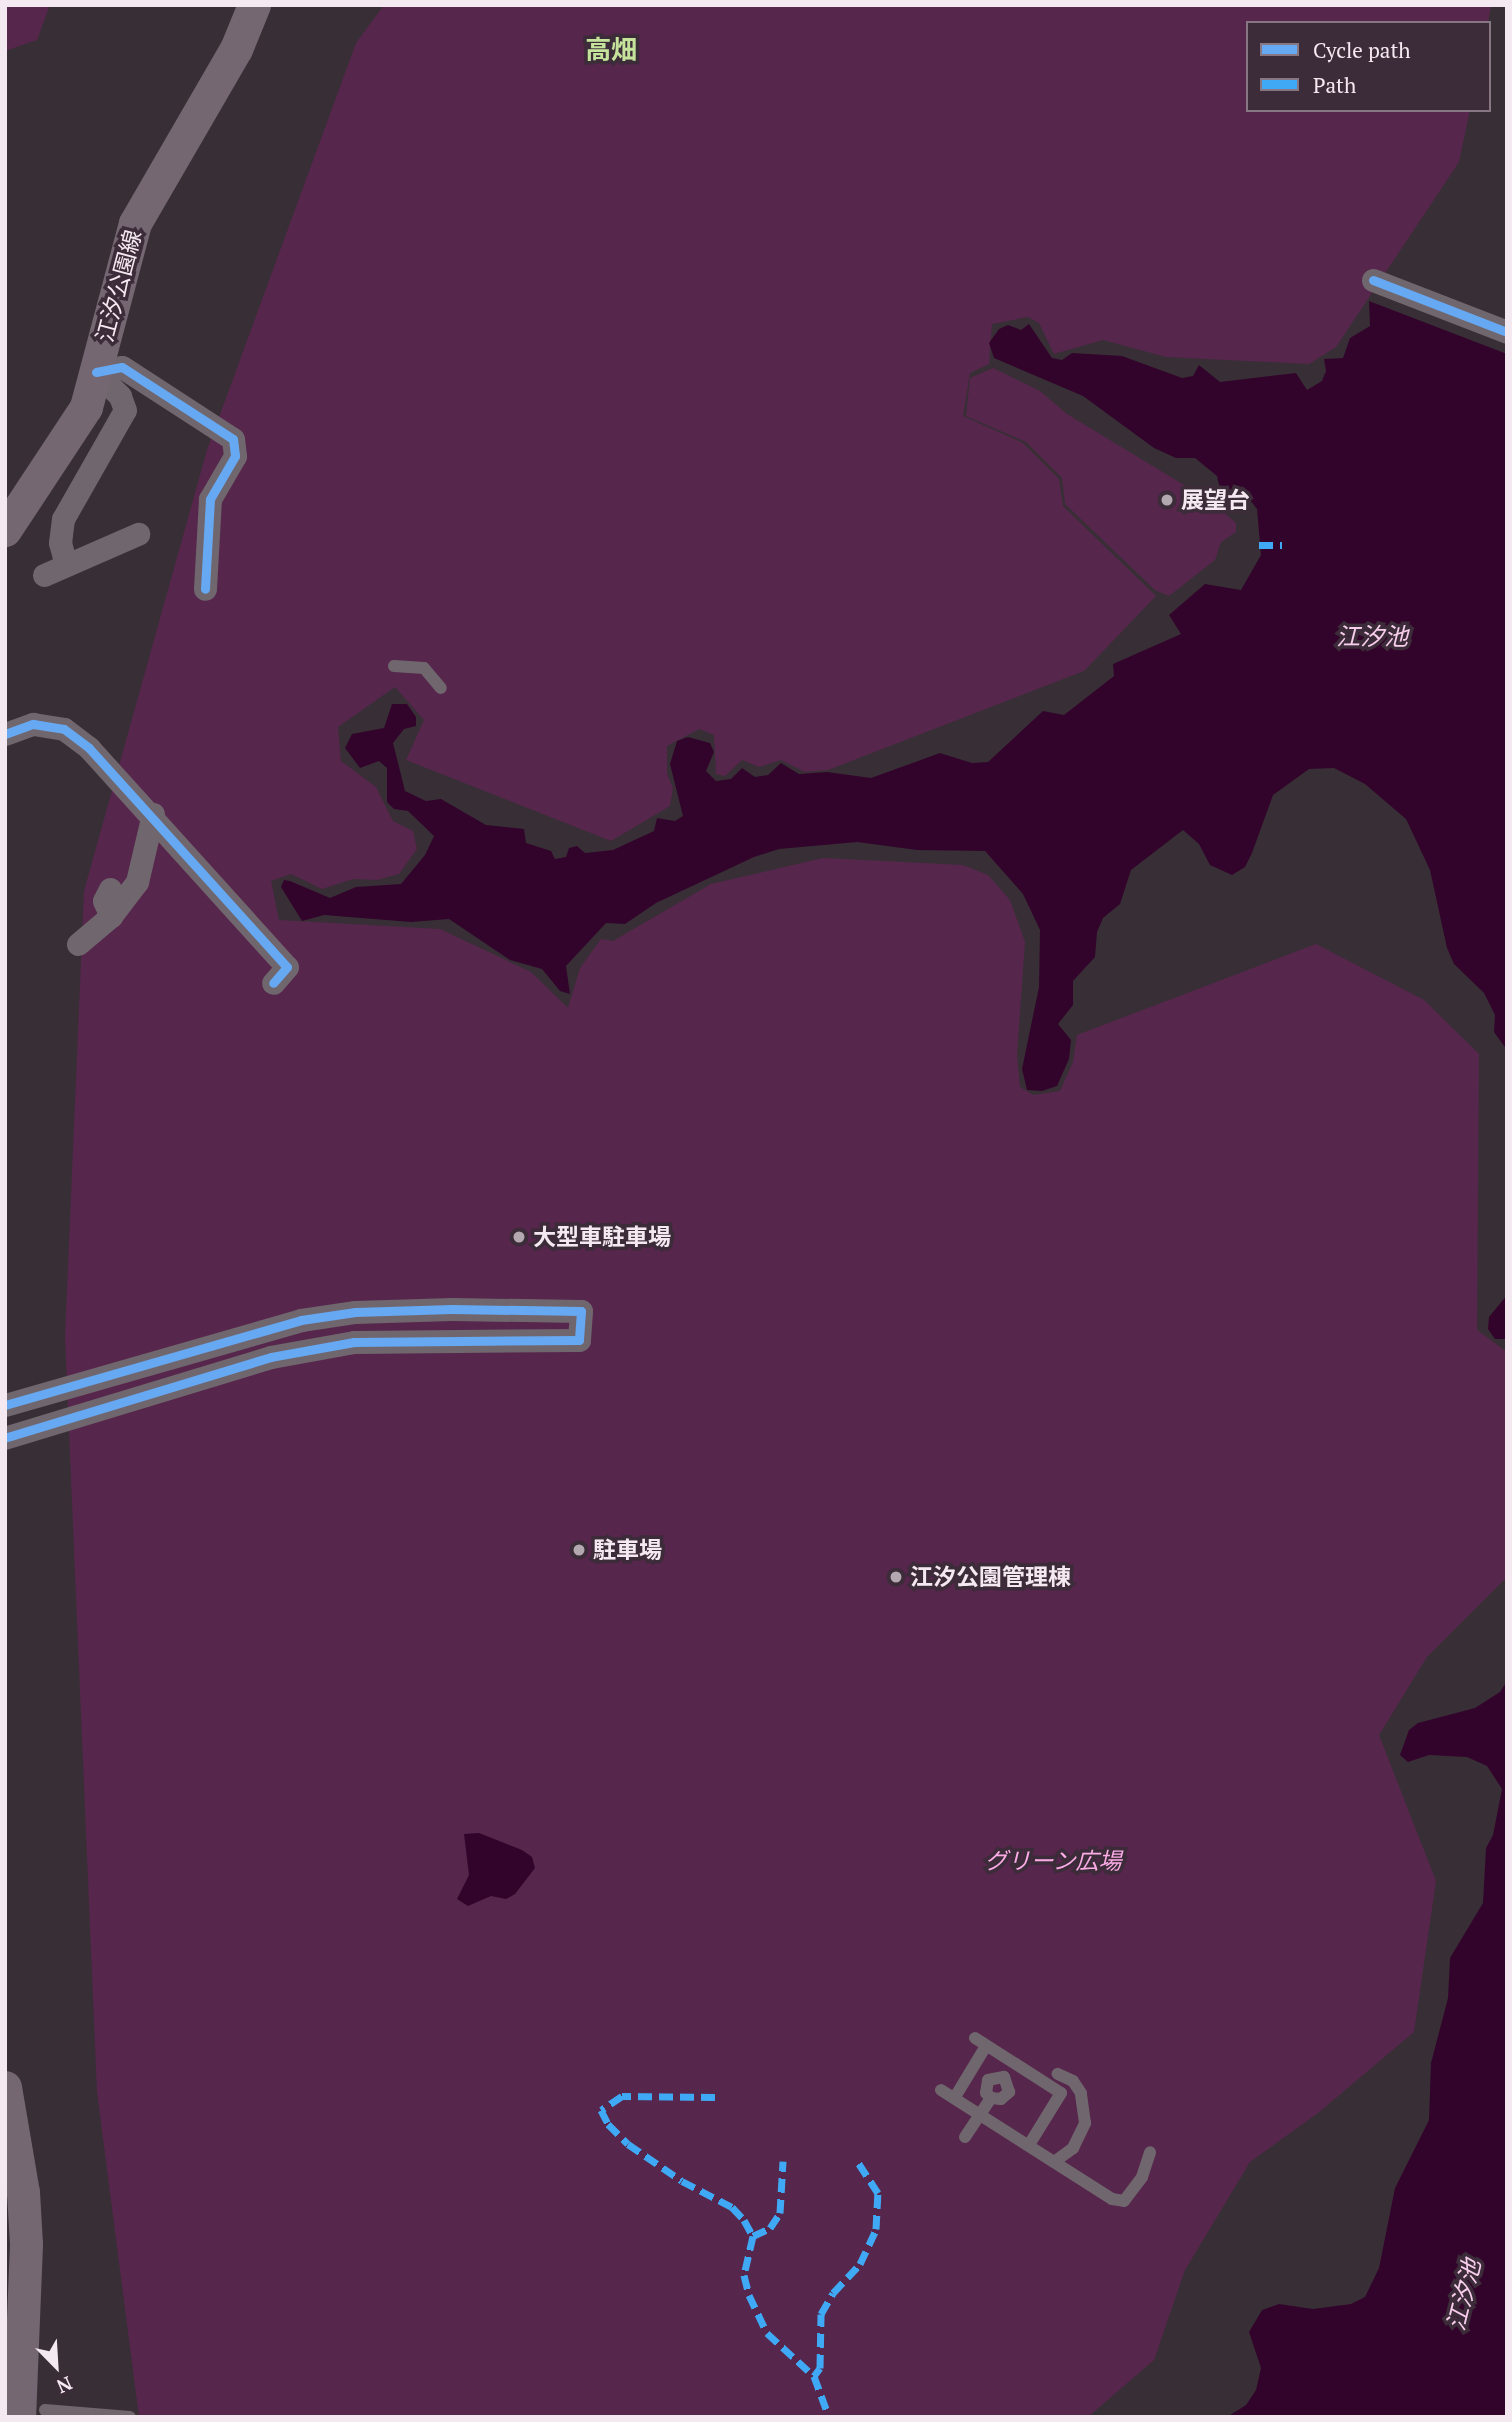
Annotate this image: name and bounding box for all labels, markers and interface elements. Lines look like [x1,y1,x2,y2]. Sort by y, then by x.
legend [1246,21,1491,112]
district label: 高畑 [585,34,637,66]
text: Cycle path [1313,36,1411,64]
text: Path [1313,71,1356,99]
street label: 江汐公園線 [91,227,147,345]
place label: 展望台 [1181,486,1250,514]
marker: 展望台 [1159,492,1175,508]
water label: 江汐池 [1336,623,1408,651]
place label: 大型車駐車場 [533,1223,671,1251]
marker: 大型車駐車場 [511,1229,527,1245]
place label: 駐車場 [593,1536,662,1564]
marker: 駐車場 [571,1542,587,1558]
place label: 江汐公園管理棟 [910,1563,1071,1591]
marker: 江汐公園管理棟 [888,1569,904,1585]
park label: グリーン広場 [984,1847,1122,1875]
water label: 江汐池 [1441,2257,1487,2333]
north arrow [21,2331,91,2401]
text: N [53,2371,76,2400]

